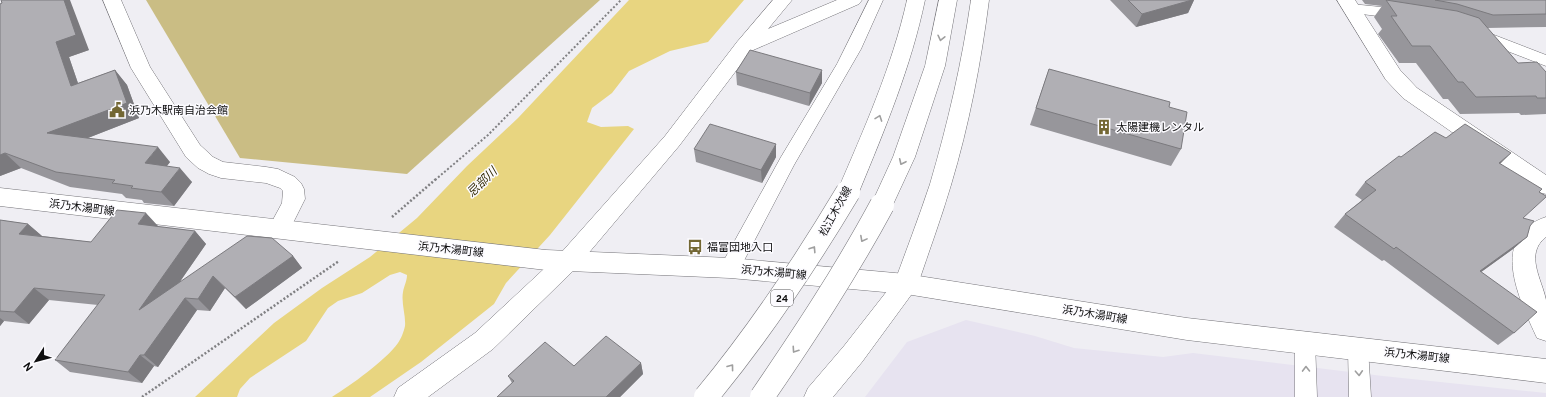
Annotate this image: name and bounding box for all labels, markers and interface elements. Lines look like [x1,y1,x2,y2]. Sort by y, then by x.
one-way arrow [938,35,946,42]
public building icon: 浜乃木駅南自治会館 [108,101,126,119]
place label: 浜乃木駅南自治会館 [129,104,228,118]
one-way arrow [874,114,883,121]
building icon: 太陽建機レンタル [1095,118,1113,136]
place label: 太陽建機レンタル [1116,121,1204,135]
one-way arrow [899,158,907,166]
water label: 忌部川 [464,163,503,201]
street label: 松江木次線 [816,184,855,239]
street label: 浜乃木湯町線 [48,197,115,219]
one-way arrow [861,235,868,243]
bus stop icon: 福富団地入口 [686,238,704,256]
street label: 浜乃木湯町線 [417,240,484,260]
place label: 福富団地入口 [707,241,773,255]
one-way arrow [809,246,816,253]
street label: 浜乃木湯町線 [740,263,807,283]
road number: 24 [771,290,793,306]
street label: 浜乃木湯町線 [1061,303,1129,327]
north arrow [16,341,56,381]
one-way arrow [792,346,800,353]
street label: 浜乃木湯町線 [1383,346,1450,366]
text: N [21,359,37,374]
one-way arrow [726,364,733,371]
one-way arrow [1302,366,1310,372]
one-way arrow [1354,370,1363,376]

